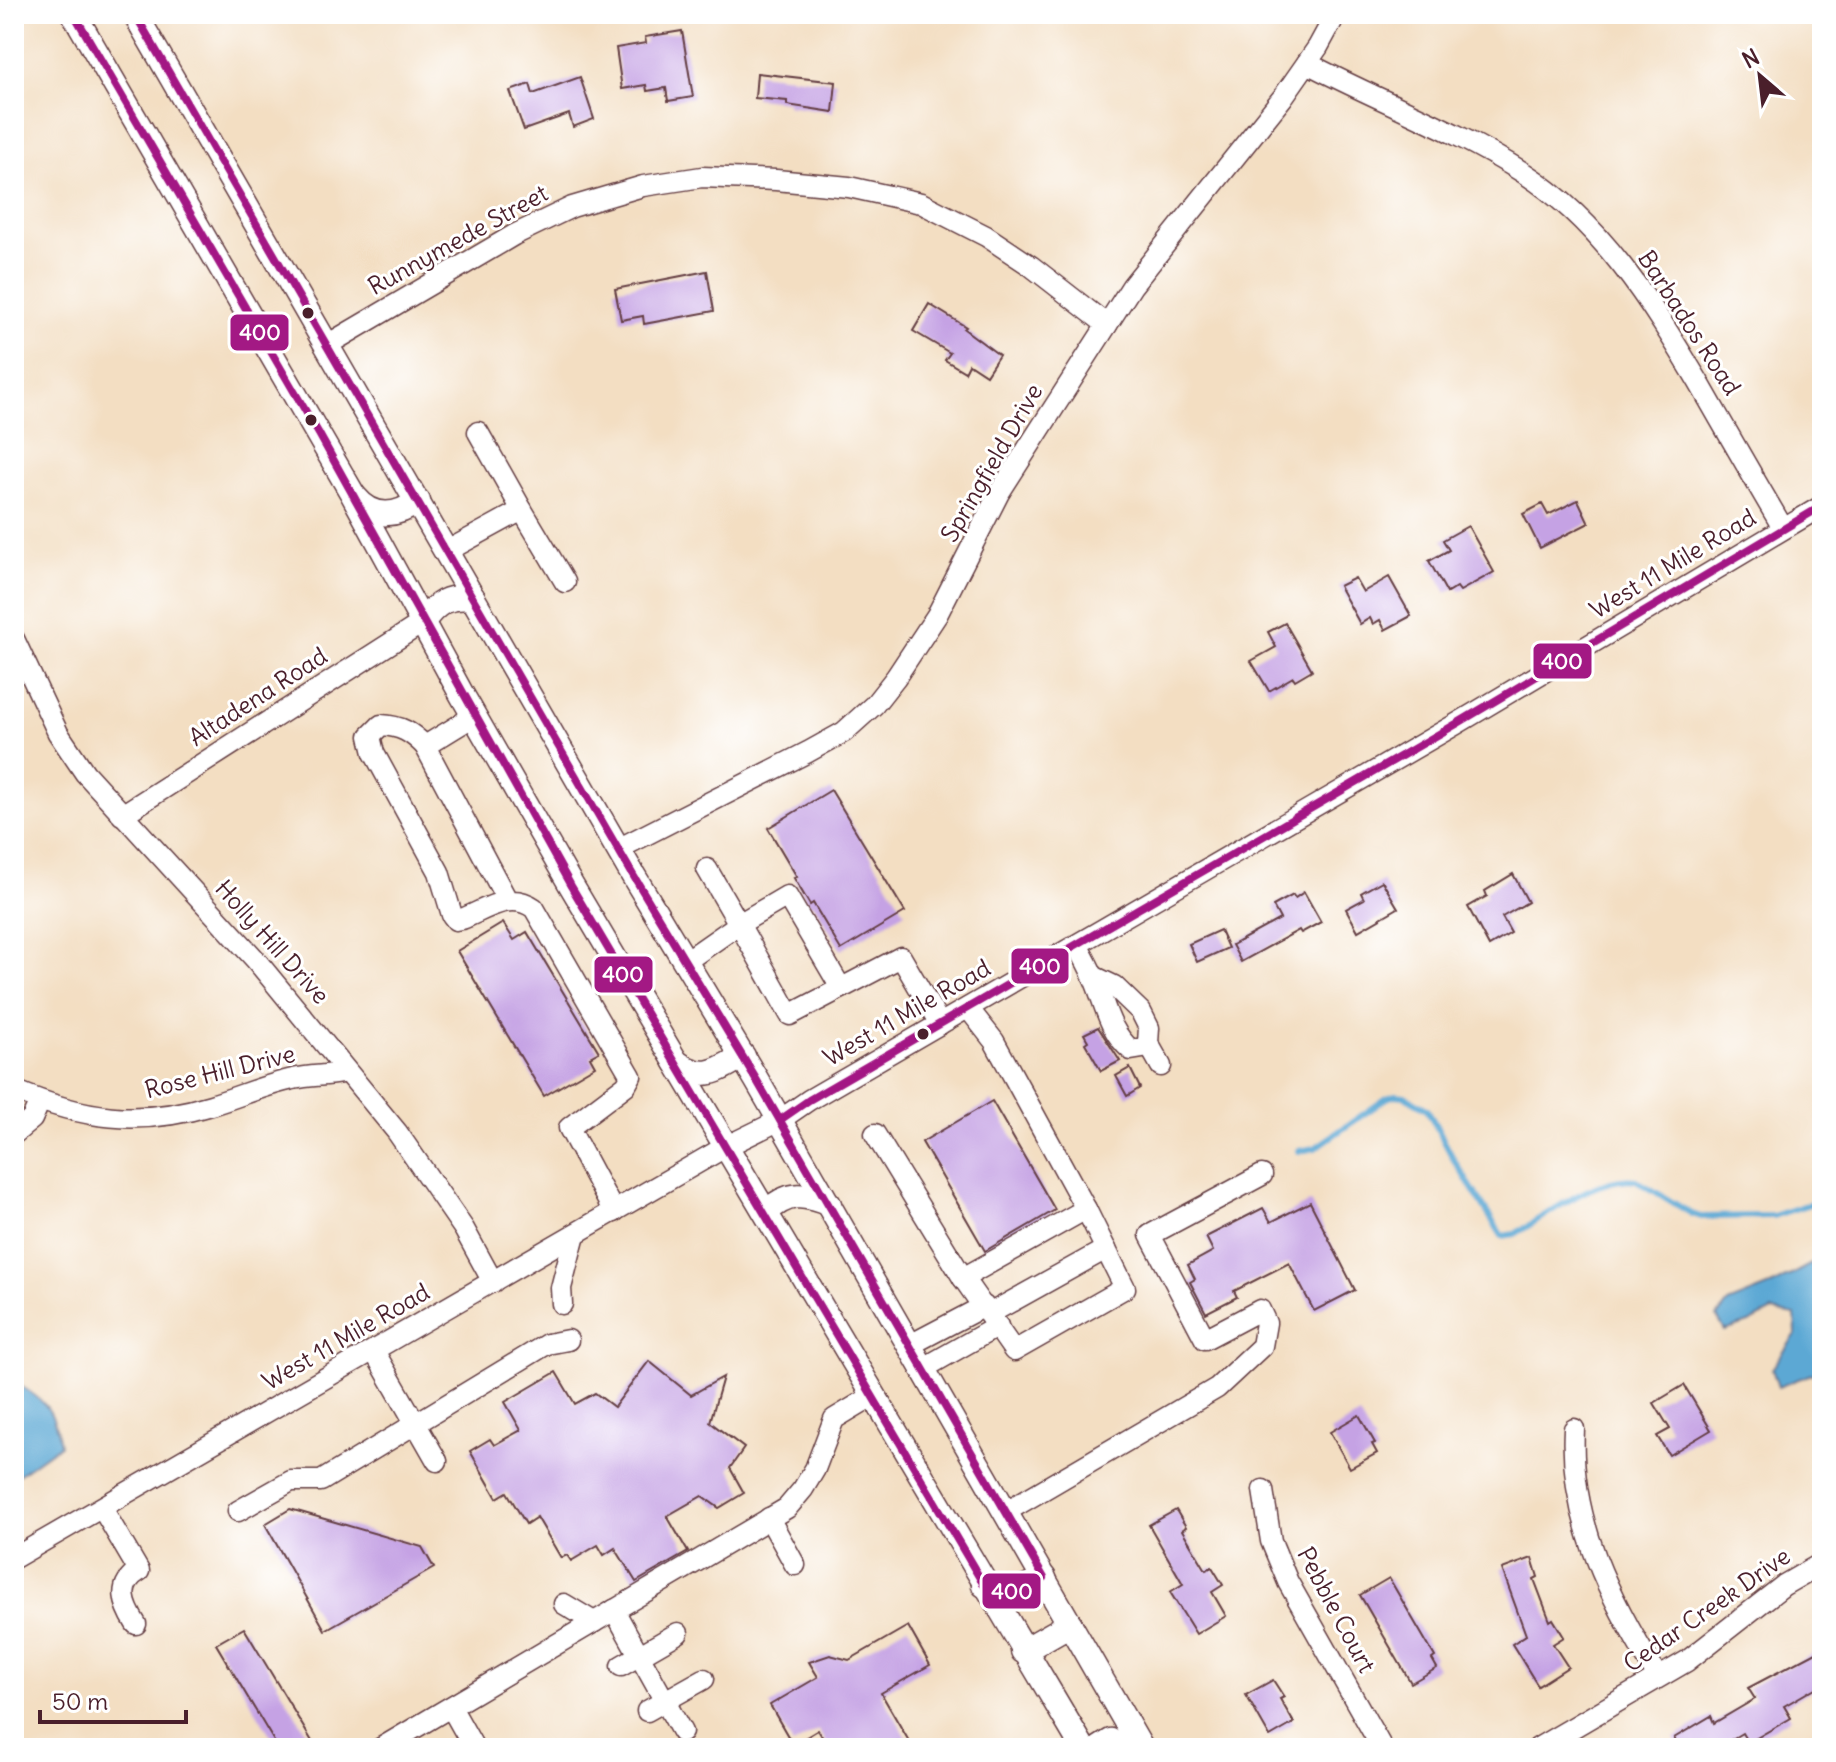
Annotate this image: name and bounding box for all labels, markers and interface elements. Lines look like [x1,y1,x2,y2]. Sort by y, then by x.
north arrow [1720,36,1800,116]
text: N [1737,42,1764,74]
street label: Runnymede Street [362,177,553,301]
street label: Barbados Road [1632,244,1748,400]
unlabelled marker [300,305,316,321]
line badge: 400 [229,313,290,352]
text: 400 [239,318,281,346]
street label: Springfield Drive [934,378,1049,547]
unlabelled marker [303,412,319,428]
street label: West 11 Mile Road [1584,502,1761,625]
street label: Altadena Road [183,640,332,752]
line badge: 400 [1532,642,1593,680]
text: 400 [1541,647,1583,675]
street label: Holly Hill Drive [209,873,336,1010]
line badge: 400 [1010,947,1070,985]
street label: West 11 Mile Road [817,952,996,1072]
text: 400 [1019,952,1061,980]
line badge: 400 [593,955,654,994]
text: 400 [602,960,644,988]
unlabelled marker [915,1026,931,1042]
street label: Rose Hill Drive [141,1038,298,1104]
street label: West 11 Mile Road [256,1276,435,1396]
street label: Cedar Creek Drive [1617,1540,1796,1678]
street label: Pebble Court [1291,1542,1382,1677]
line badge: 400 [981,1572,1042,1610]
text: 400 [991,1577,1033,1605]
scale bar [40,1674,186,1724]
text: 50 m [52,1686,108,1716]

